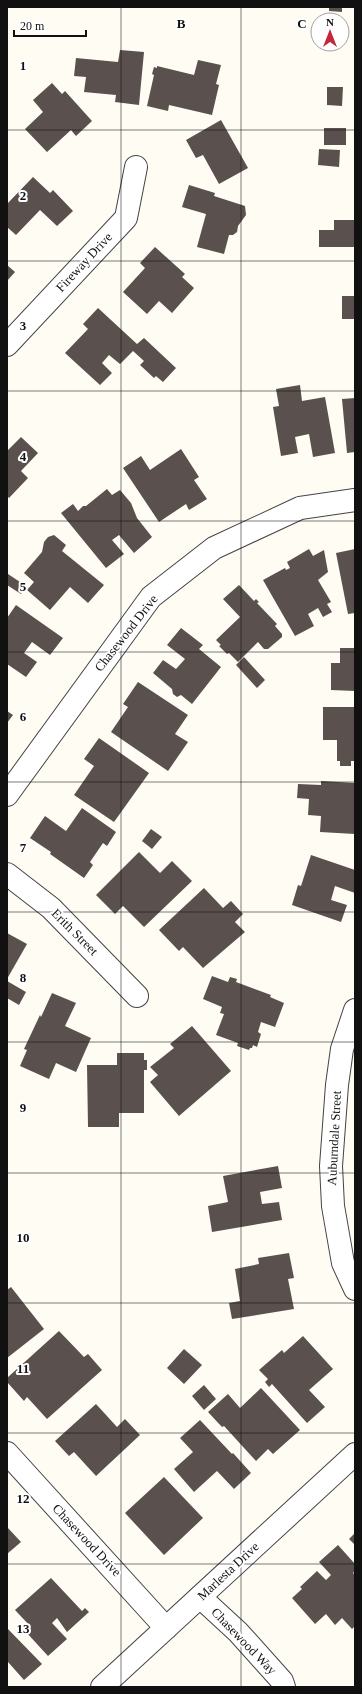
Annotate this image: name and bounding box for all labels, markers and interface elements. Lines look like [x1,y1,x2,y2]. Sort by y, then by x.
scale bar [14,12,86,38]
north arrow [310,12,350,52]
text: B [177,16,186,31]
text: C [297,16,307,31]
text: N [326,16,334,28]
text: 20 m [20,19,45,33]
text: 1 [20,58,26,73]
text: 2 [20,188,26,203]
street label: Fireway Drive [53,229,115,295]
text: 3 [20,318,27,333]
text: 4 [20,449,27,464]
text: 5 [20,579,27,594]
street label: Chasewood Drive [91,591,161,674]
text: 6 [20,709,27,724]
text: 7 [20,840,27,855]
street label: Erith Street [49,906,102,959]
text: 8 [20,970,27,985]
street label: Auburndale Street [324,1090,344,1186]
text: 9 [20,1100,27,1115]
text: 10 [17,1230,30,1245]
text: 11 [17,1361,29,1376]
text: 12 [17,1491,30,1506]
street label: Chasewood Drive [50,1501,125,1579]
street label: Marlesta Drive [194,1539,262,1603]
street label: Chasewood Way [208,1604,280,1678]
text: 13 [17,1621,30,1636]

